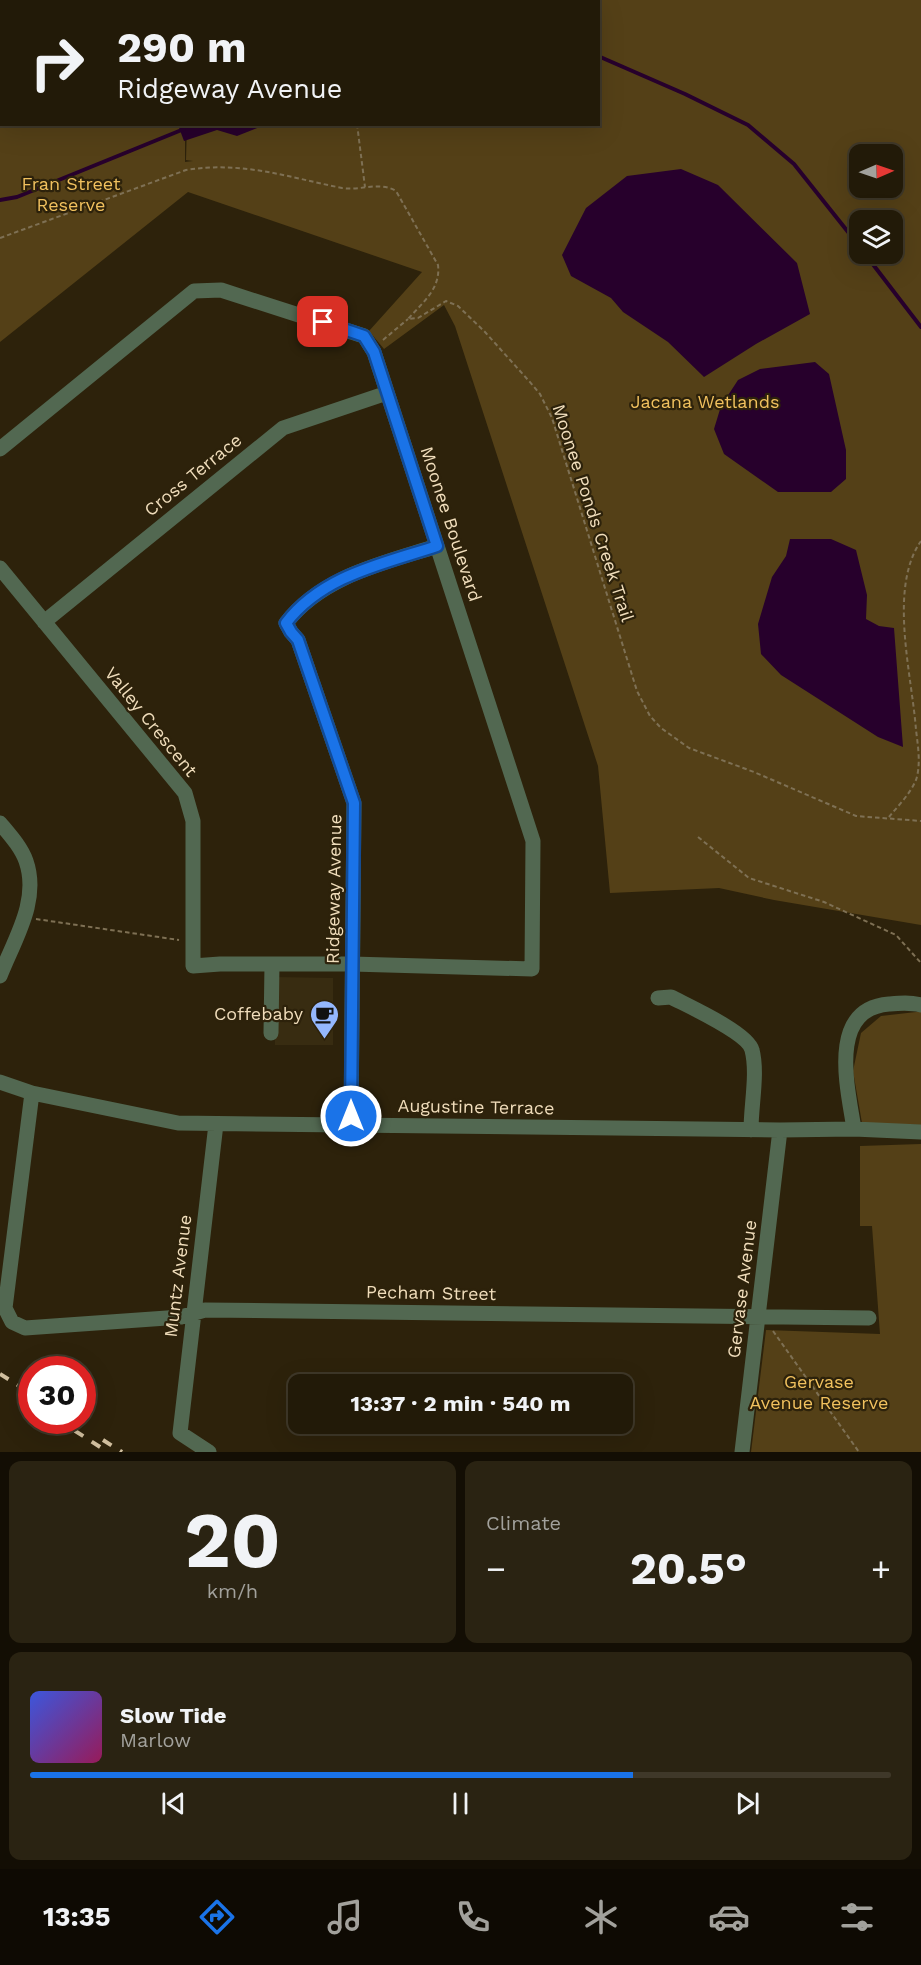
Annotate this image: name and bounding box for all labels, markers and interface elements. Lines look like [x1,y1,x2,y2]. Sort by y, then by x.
text: 290 m [117,23,247,72]
icon: right [18,24,96,102]
text: Ridgeway Avenue [117,73,342,105]
north arrow [849,144,903,198]
map controls [849,144,903,264]
park label: Fran Street Reserve [22,173,121,215]
button: layers [849,210,903,264]
pin [297,296,348,347]
icon: arrive [306,305,339,338]
park label: Jacana Wetlands [631,391,779,412]
street label: Moonee Ponds Creek Trail [548,401,639,625]
street label: Cross Terrace [140,429,246,520]
street label: Moonee Boulevard [416,444,486,604]
street label: Valley Crescent [101,663,202,781]
street label: Ridgeway Avenue [322,814,345,964]
cafe icon: Coffebaby [308,998,340,1040]
place label: Coffebaby [214,1003,304,1024]
position arrow [319,1084,383,1148]
street label: Augustine Terrace [397,1095,555,1118]
street label: Muntz Avenue [160,1213,195,1339]
street label: Gervase Avenue [723,1219,760,1359]
street label: Pecham Street [366,1281,497,1304]
speed limit sign: 30 [18,1356,96,1434]
park label: Gervase Avenue Reserve [750,1371,888,1413]
text: 13:37 · 2 min · 540 m [350,1391,571,1416]
text: 20 [184,1494,281,1586]
text: Climate [486,1511,561,1535]
text: 20.5° [630,1542,747,1595]
text: − [486,1549,506,1588]
text: + [871,1549,891,1588]
text: km/h [207,1579,258,1603]
text: Slow Tide [120,1703,227,1728]
text: Marlow [120,1728,191,1752]
icon: previous [157,1787,190,1820]
icon: pause [444,1787,477,1820]
icon: next [731,1787,764,1820]
icon: directions [196,1896,238,1938]
icon: music [324,1896,366,1938]
icon: phone [452,1896,494,1938]
icon: climate [580,1896,622,1938]
icon: car [708,1896,750,1938]
icon: filters [836,1896,878,1938]
text: 13:35 [43,1901,111,1933]

